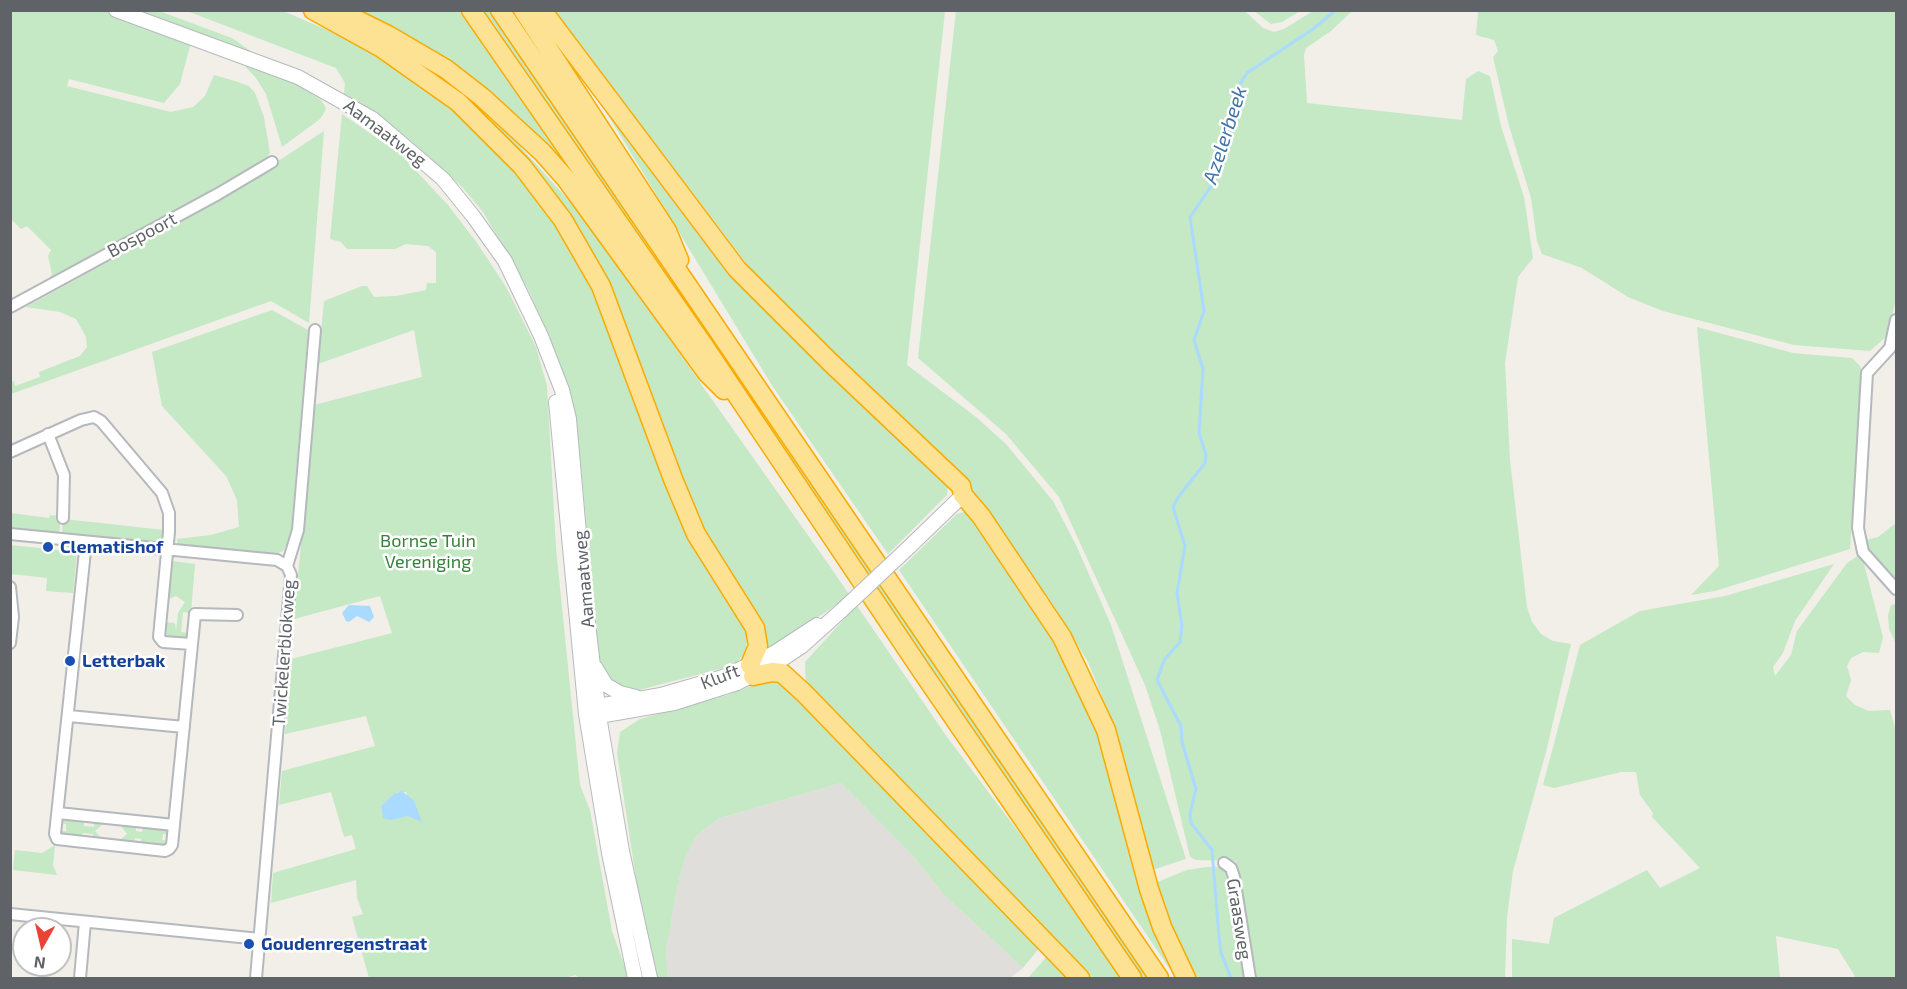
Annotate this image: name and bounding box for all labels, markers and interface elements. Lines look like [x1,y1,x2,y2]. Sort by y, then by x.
water label: Azelerbeek [1198,83,1252,187]
street label: Aamaatweg [339,95,431,171]
street label: Bospoort [104,208,180,262]
street label: Aamaatweg [569,529,599,629]
park label: Bornse Tuin Vereniging [380,530,476,572]
place label: Clematishof [60,536,163,558]
marker: Clematishof [41,540,55,554]
street label: Twickelerblokweg [268,579,300,727]
place label: Letterbak [82,650,165,672]
marker: Letterbak [63,654,77,668]
street label: Kluft [697,660,743,694]
street label: Graasweg [1222,877,1256,961]
north arrow [12,917,72,977]
place label: Goudenregenstraat [261,933,427,955]
marker: Goudenregenstraat [242,937,256,951]
text: N [33,953,47,974]

